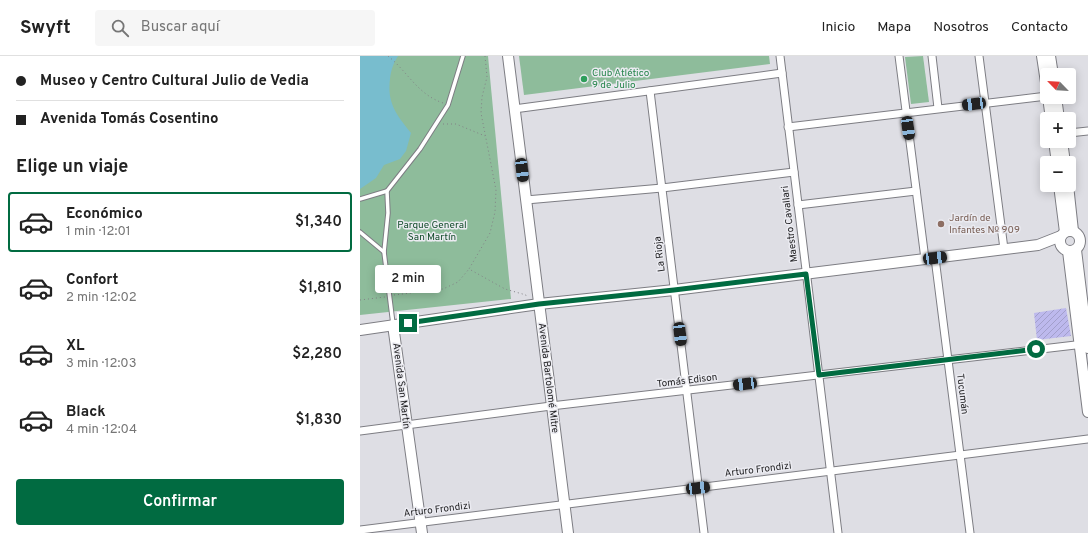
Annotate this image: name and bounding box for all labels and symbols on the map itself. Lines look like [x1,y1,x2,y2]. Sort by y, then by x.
place label: Club Atlético 9 de Julio [592,67,650,92]
north arrow [1040,68,1076,104]
marker: Club Atlético 9 de Julio [579,74,589,84]
car [961,97,987,111]
car [900,115,916,141]
car [515,157,529,183]
street label: Maestro Cavallari [779,185,801,263]
place label: Jardín de Infantes № 909 [949,212,1020,237]
park label: Parque General San Martín [397,219,467,244]
marker: Jardín de Infantes № 909 [936,219,946,229]
street label: La Rioja [651,235,669,273]
car [922,251,948,265]
callout: 2 min [375,265,441,293]
route end [399,314,417,332]
car [673,321,687,347]
street label: Avenida Bartolomé Mitre [535,322,561,434]
route start [1027,340,1045,358]
street label: Avenida San Martín [389,342,413,430]
street label: Tomás Edison [656,371,718,391]
street label: Tucumán [953,373,971,415]
car [732,377,758,391]
street label: Arturo Frondizi [724,459,792,481]
car [685,481,711,495]
street label: Arturo Frondizi [403,499,471,521]

